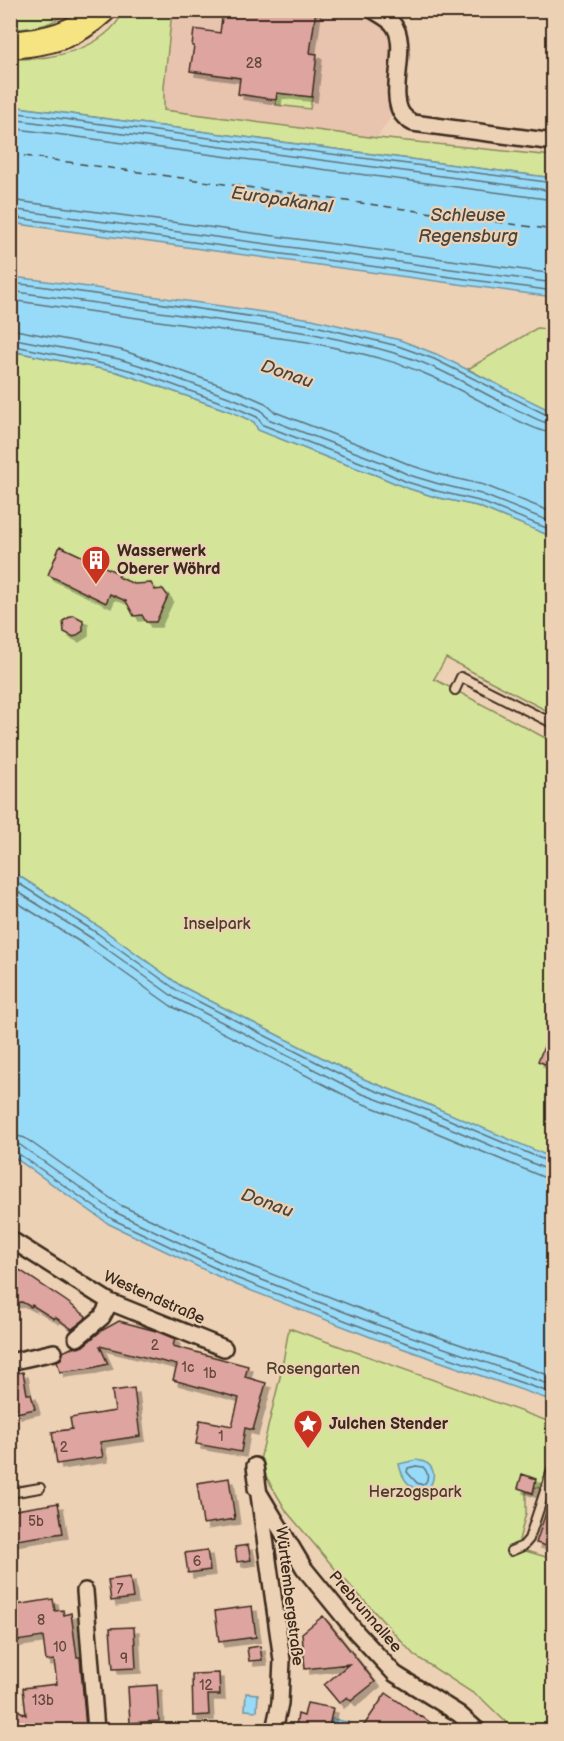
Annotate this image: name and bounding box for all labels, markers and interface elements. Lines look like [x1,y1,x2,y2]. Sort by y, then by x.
house number: 28 [246,55,262,72]
water label: Europakanal [230,183,335,218]
water label: Schleuse Regensburg [418,205,518,247]
water label: Donau [258,355,316,393]
place label: Wasserwerk Oberer Wöhrd [117,542,220,579]
building icon: Wasserwerk Oberer Wöhrd [80,544,112,586]
park label: Inselpark [184,915,251,934]
water label: Donau [238,1184,296,1222]
street label: Westendstraße [100,1267,208,1329]
house number: 2 [151,1337,160,1354]
house number: 1c [182,1359,194,1376]
park label: Rosengarten [266,1360,360,1379]
house number: 1b [203,1365,217,1382]
place icon: Julchen Stender [292,1408,324,1450]
place label: Julchen Stender [329,1415,449,1434]
house number: 1 [218,1428,224,1445]
house number: 2 [60,1439,69,1456]
park label: Herzogspark [369,1483,462,1502]
house number: 5b [28,1513,44,1530]
street label: Württembergstraße [271,1525,307,1667]
house number: 6 [193,1553,202,1570]
street label: Prebrunnallee [324,1567,406,1657]
house number: 7 [117,1581,124,1598]
house number: 8 [37,1612,45,1629]
house number: 10 [53,1639,67,1656]
house number: 9 [120,1650,128,1667]
house number: 12 [199,1677,214,1694]
house number: 13b [32,1692,54,1709]

